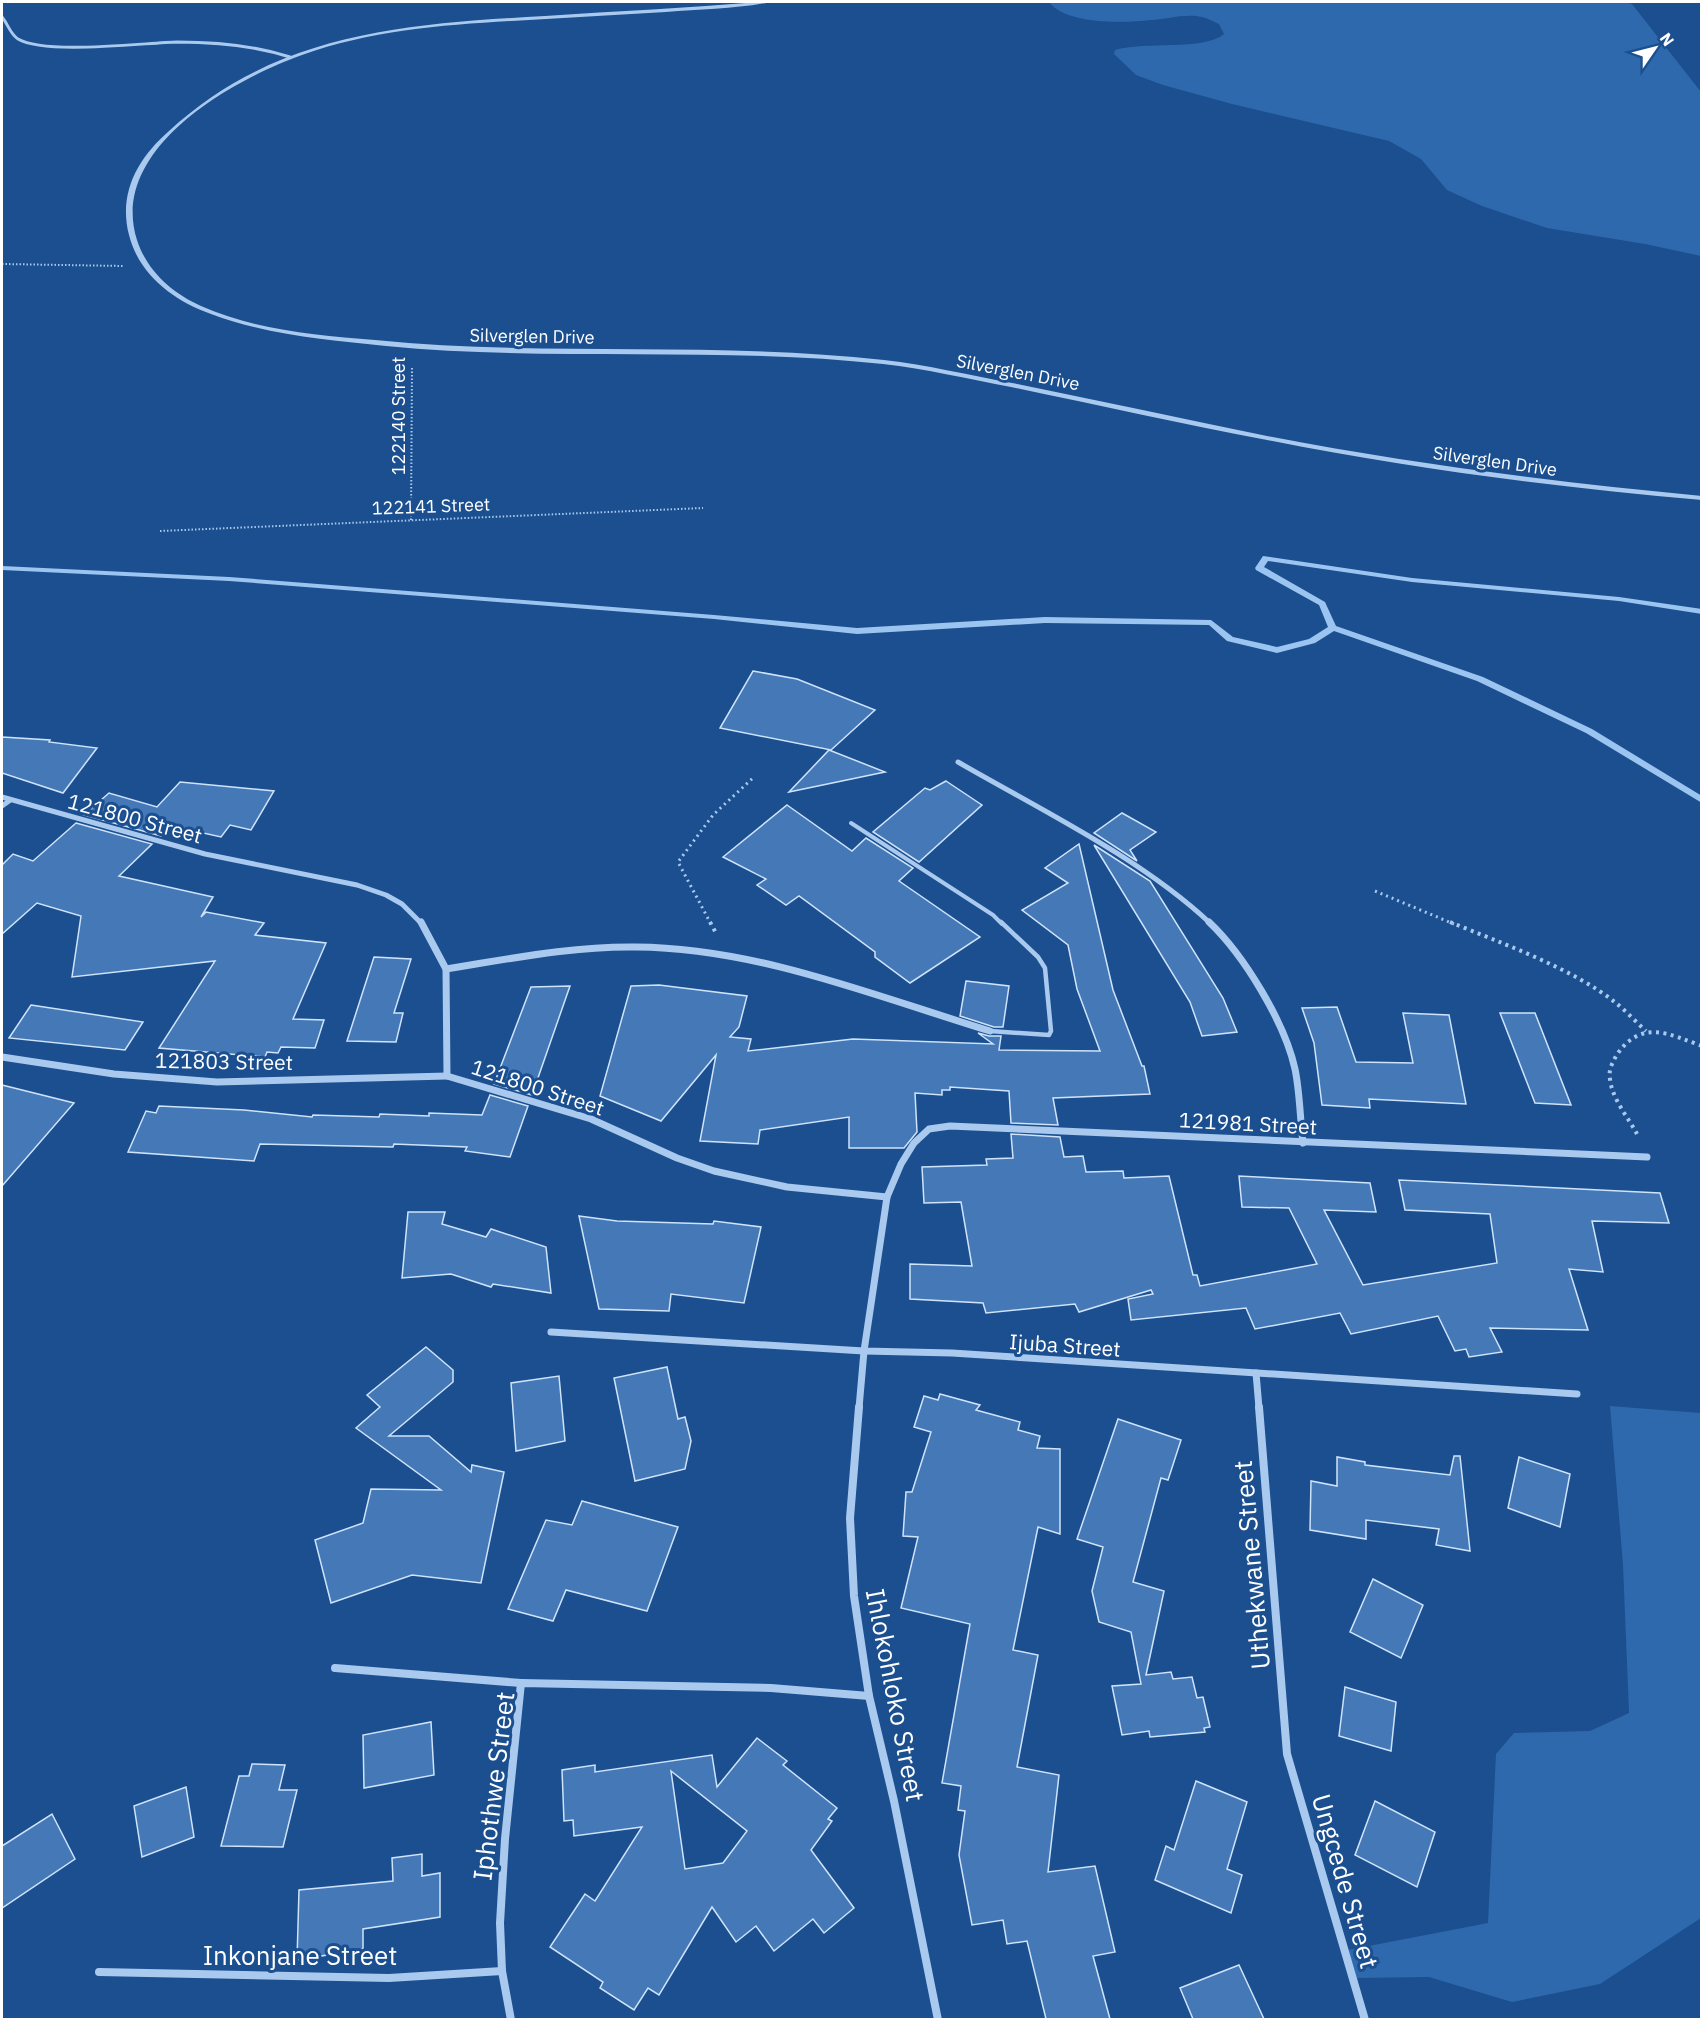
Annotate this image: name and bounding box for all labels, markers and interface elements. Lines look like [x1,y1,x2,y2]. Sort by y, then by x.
north arrow [1625,18,1685,78]
text: N [1656,29,1679,50]
street label: Silverglen Drive [469,323,595,349]
street label: Silverglen Drive [954,349,1082,395]
street label: 122140 Street [387,357,410,475]
street label: Silverglen Drive [1432,441,1559,481]
street label: 122141 Street [371,492,491,520]
street label: 121800 Street [65,787,205,849]
street label: 121803 Street [155,1046,293,1076]
street label: 121800 Street [468,1052,608,1122]
street label: 121981 Street [1178,1105,1318,1141]
street label: Ijuba Street [1008,1327,1122,1363]
street label: Uthekwane Street [1225,1459,1277,1671]
street label: Ihlokohloko Street [859,1586,933,1804]
street label: Iphothwe Street [465,1690,521,1882]
street label: Ungcede Street [1305,1790,1387,1972]
street label: Inkonjane Street [203,1938,397,1972]

